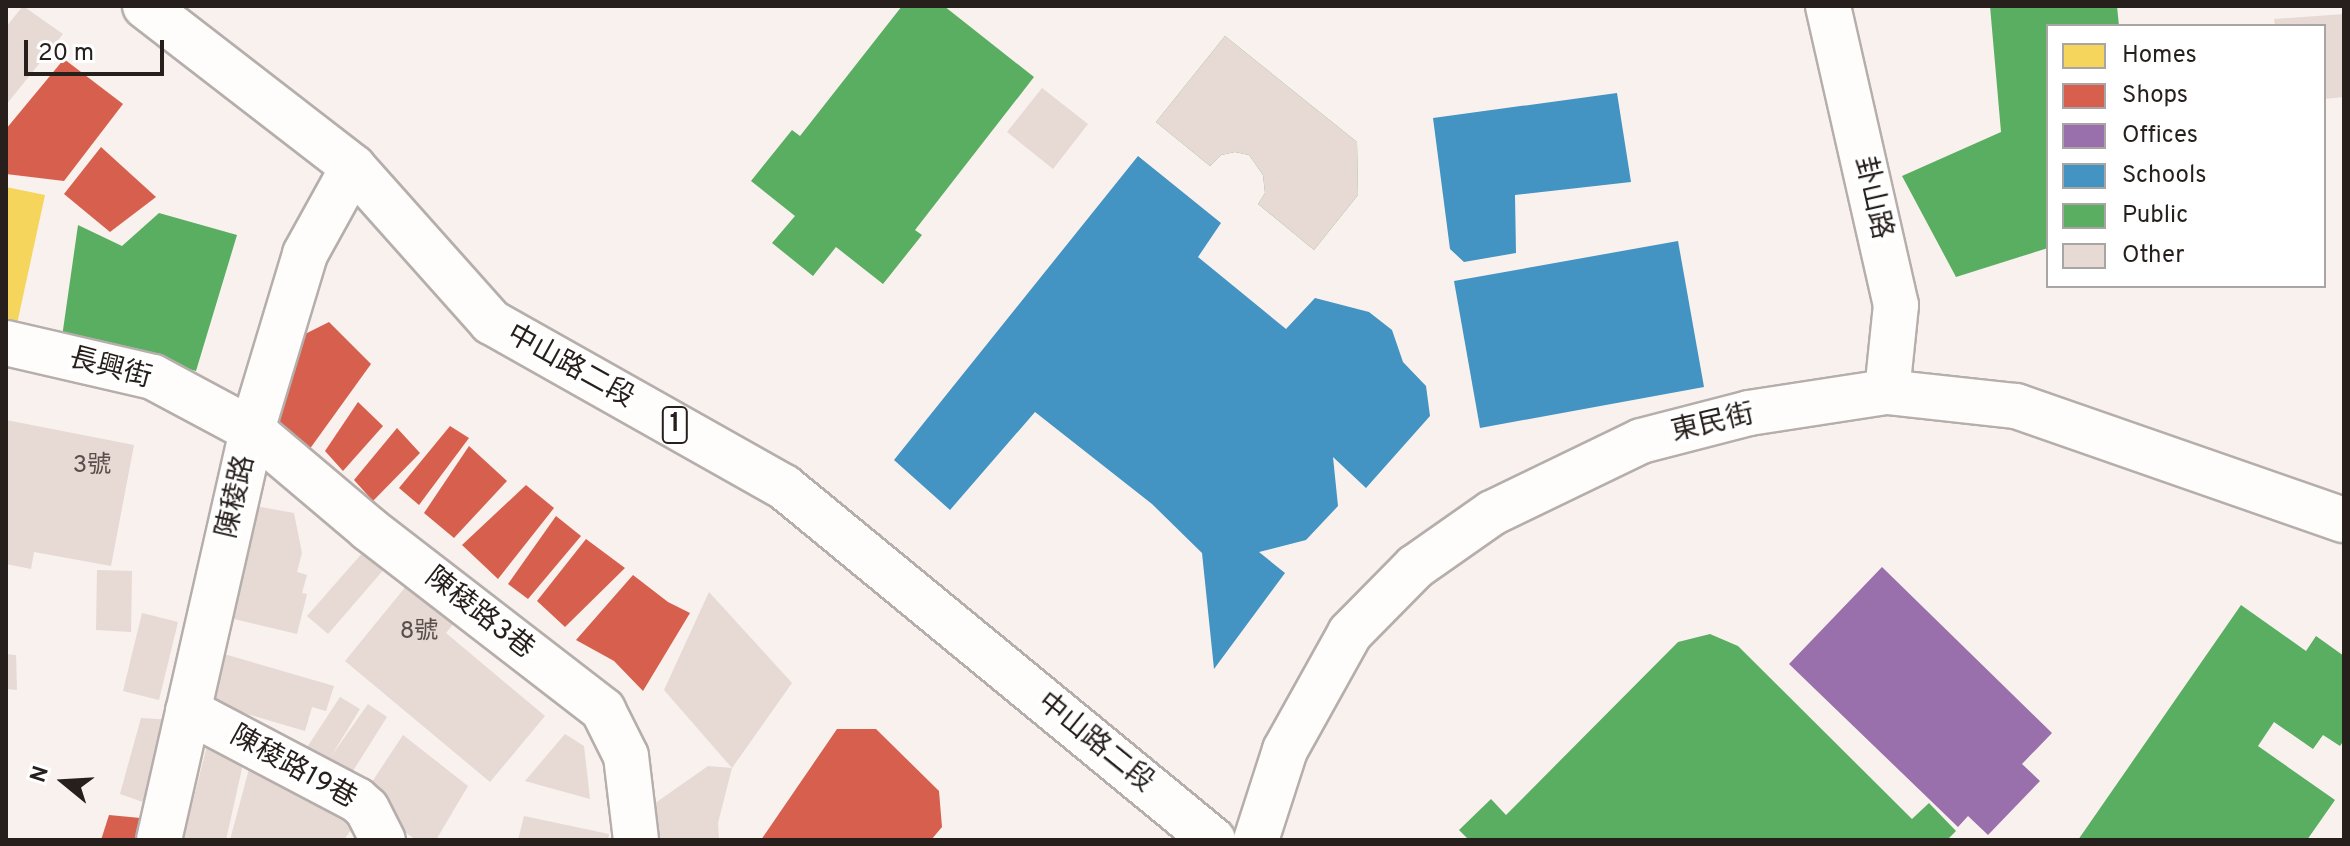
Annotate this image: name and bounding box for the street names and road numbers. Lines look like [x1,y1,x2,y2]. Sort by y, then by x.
street label: 卦山路 [1846,153,1898,243]
street label: 中山路二段 [501,318,639,416]
street label: 長興街 [65,342,155,396]
street label: 東民街 [1668,398,1758,450]
road number: 1 [661,403,689,447]
street label: 陳稜路 [211,452,263,542]
street label: 陳稜路3巷 [418,561,540,667]
street label: 中山路二段 [1030,686,1160,800]
street label: 陳稜路19巷 [224,720,362,816]

